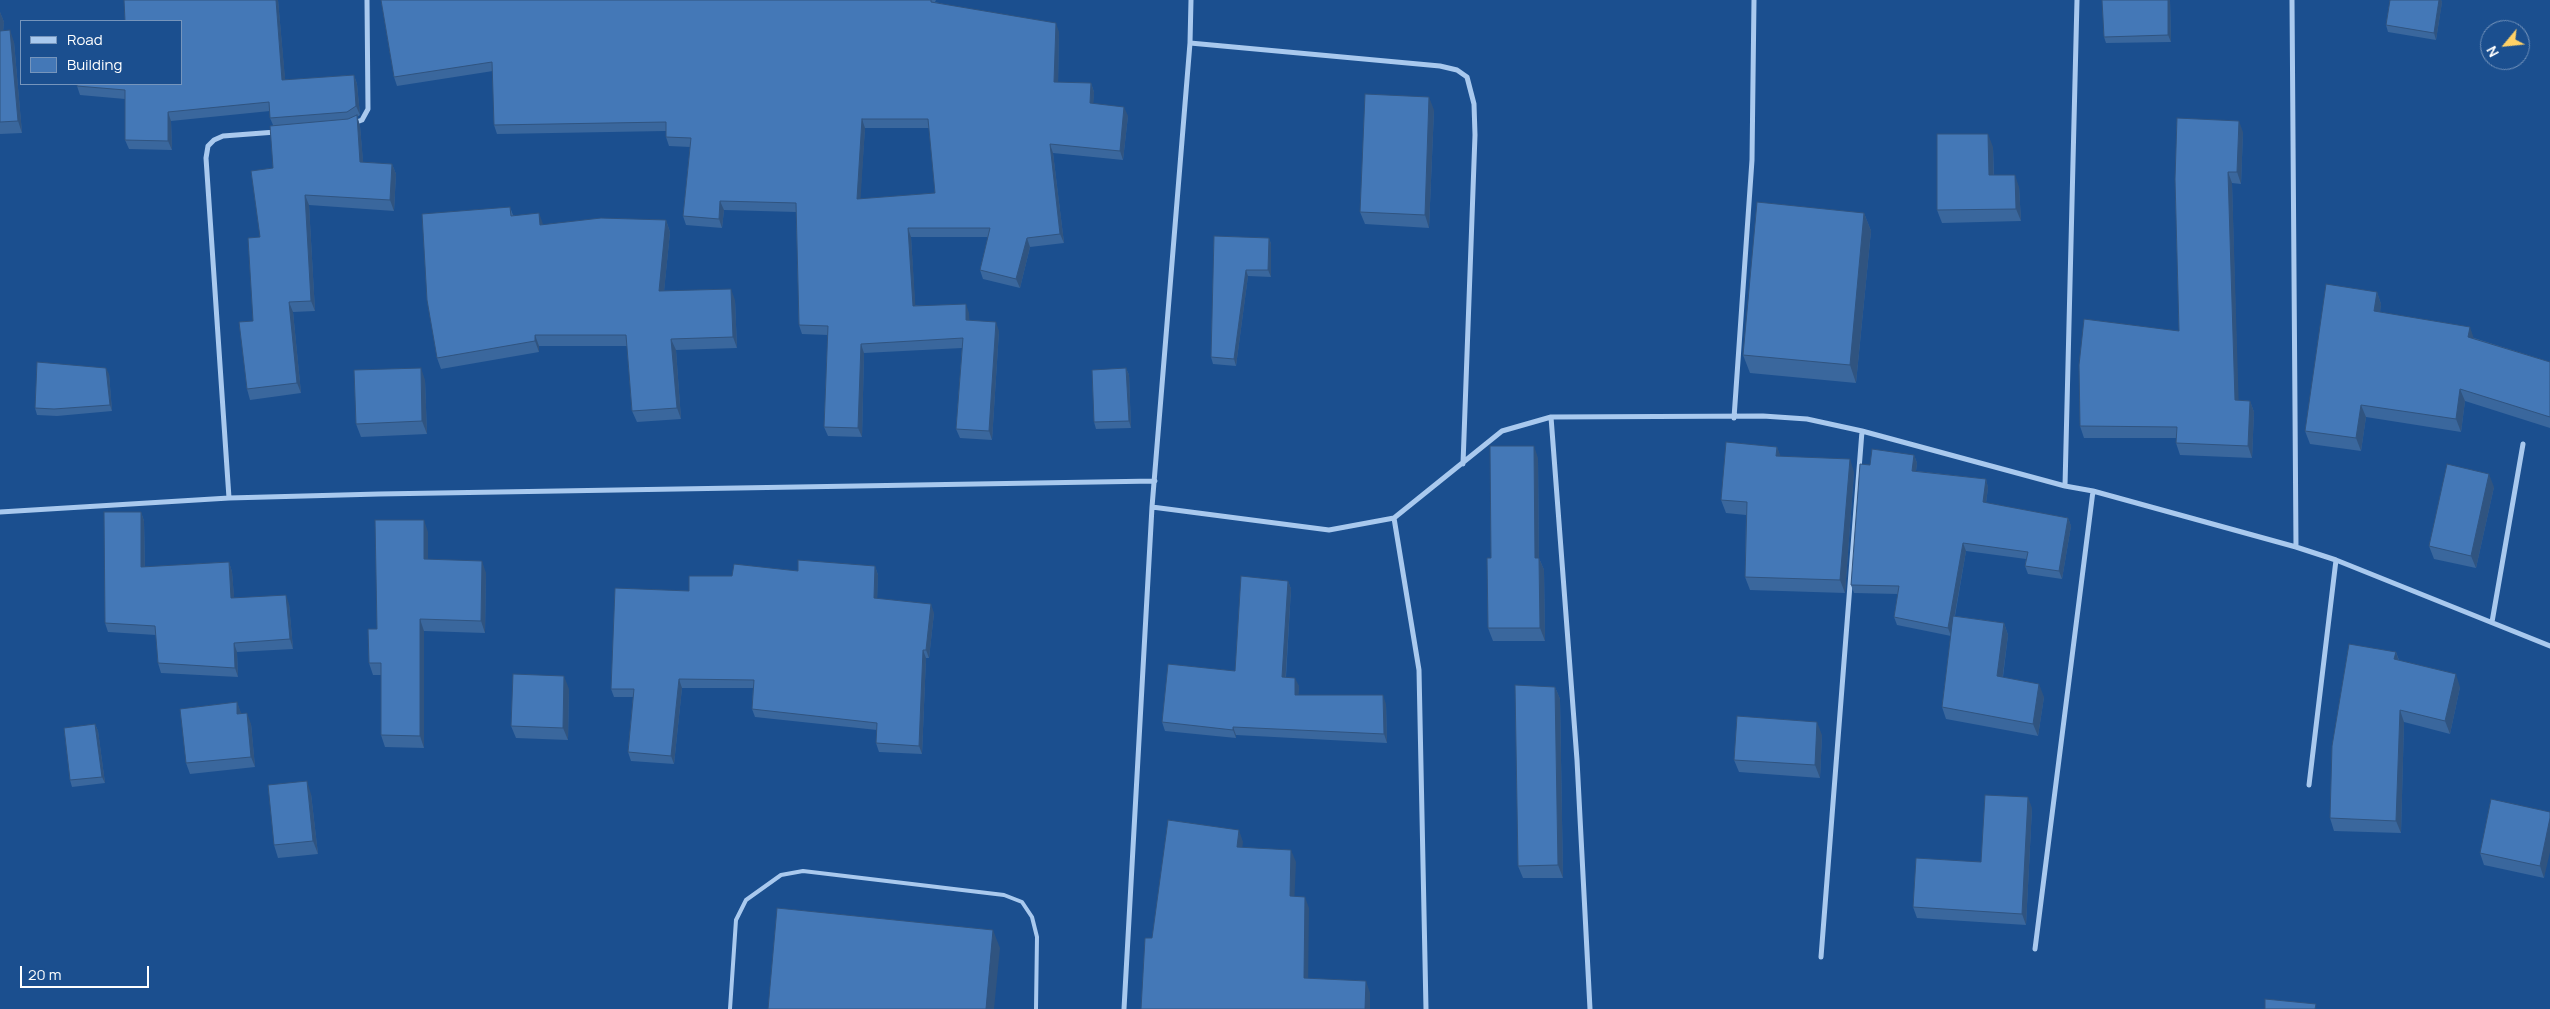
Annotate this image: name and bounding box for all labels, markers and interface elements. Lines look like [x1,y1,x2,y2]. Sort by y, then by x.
legend [20,20,182,85]
north arrow [2480,20,2530,70]
text: Road [67,29,103,50]
text: N [2481,43,2503,61]
text: Building [67,54,122,75]
scale bar [22,956,151,988]
text: 20 m [28,964,61,985]

